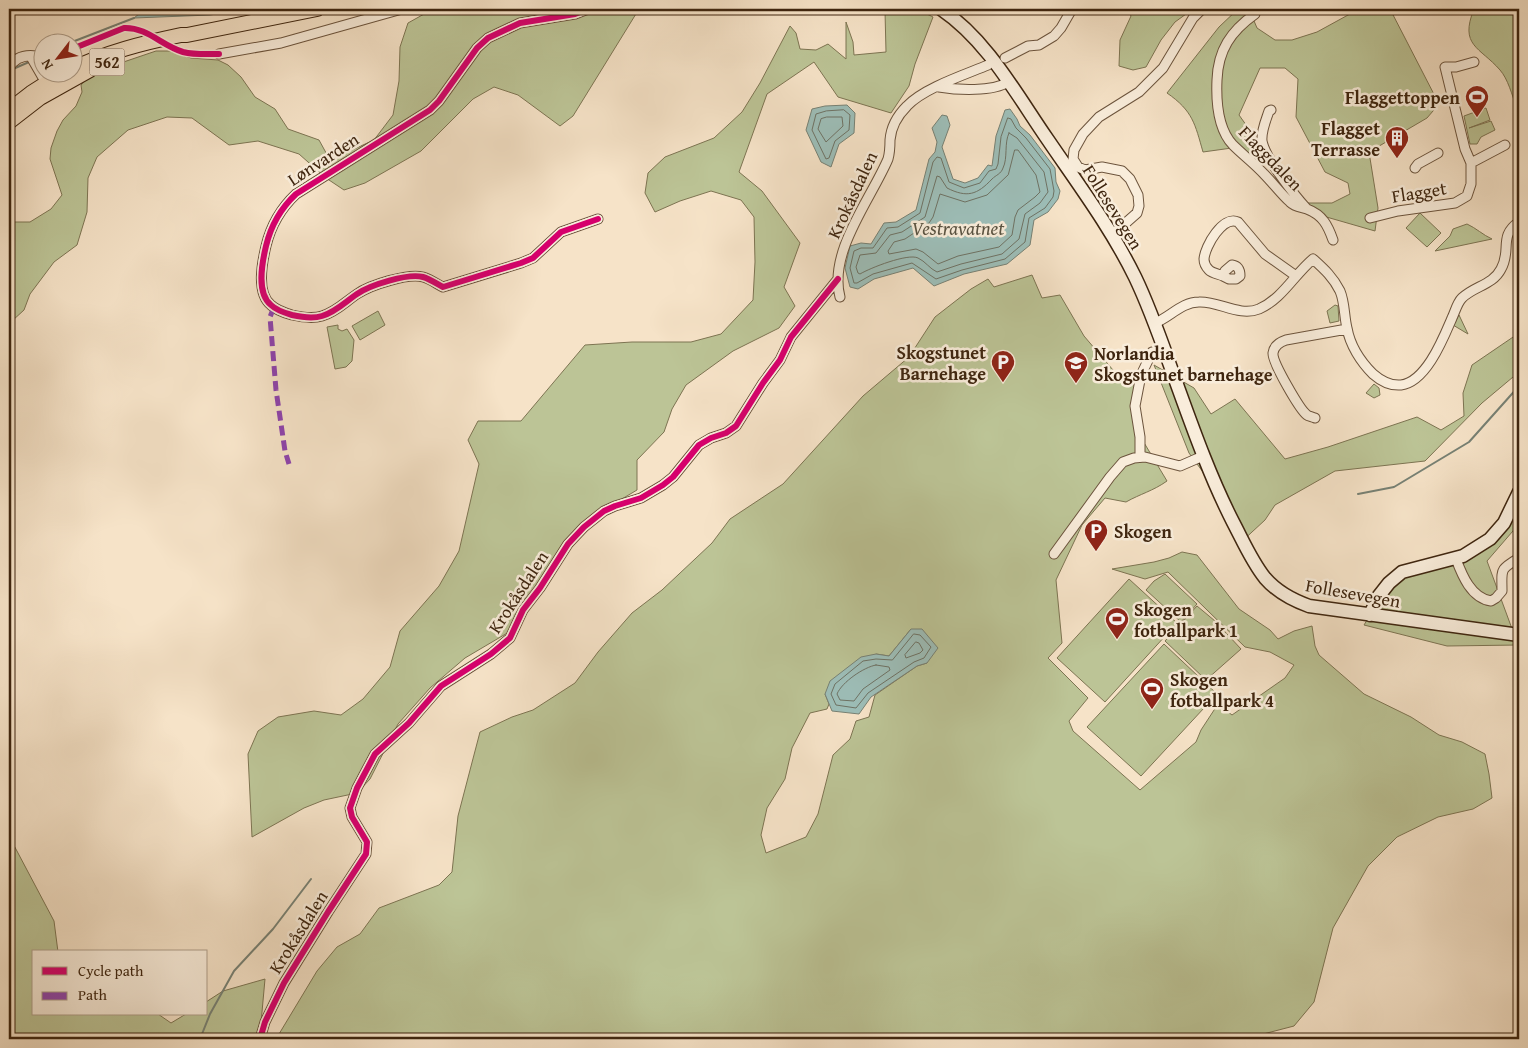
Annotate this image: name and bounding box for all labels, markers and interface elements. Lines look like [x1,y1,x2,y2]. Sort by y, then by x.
north arrow [32,32,82,82]
road number: 562 [90,48,124,76]
text: N [36,55,58,74]
place label: Flaggettoppen [1345,84,1460,111]
sports icon: Flaggettoppen [1464,84,1490,118]
place label: Flagget Terrasse [1311,115,1380,163]
street label: Flaggdalen [1233,119,1309,197]
building icon: Flagget Terrasse [1384,125,1410,159]
street label: Lønvarden [282,126,364,192]
street label: Krokåsdalen [820,147,884,243]
street label: Follesevegen [1076,159,1150,255]
street label: Flagget [1390,174,1449,210]
water label: Vestravatnet [912,214,1005,242]
place label: Skogstunet Barnehage [896,339,986,387]
place label: Norlandia Skogstunet barnehage [1094,340,1273,388]
parking icon: Skogstunet Barnehage [990,349,1016,383]
school or university icon: Norlandia Skogstunet barnehage [1063,350,1089,384]
parking icon: Skogen [1083,518,1109,552]
place label: Skogen [1114,518,1172,545]
street label: Krokåsdalen [481,545,555,639]
street label: Follesevegen [1303,571,1403,615]
place label: Skogen fotballpark 1 [1134,596,1238,644]
sports icon: Skogen fotballpark 1 [1104,606,1130,640]
place label: Skogen fotballpark 4 [1170,666,1274,714]
sports icon: Skogen fotballpark 4 [1139,676,1165,710]
street label: Krokåsdalen [262,885,334,979]
legend [32,950,208,1016]
text: Cycle path [78,960,144,981]
text: Path [78,984,107,1005]

